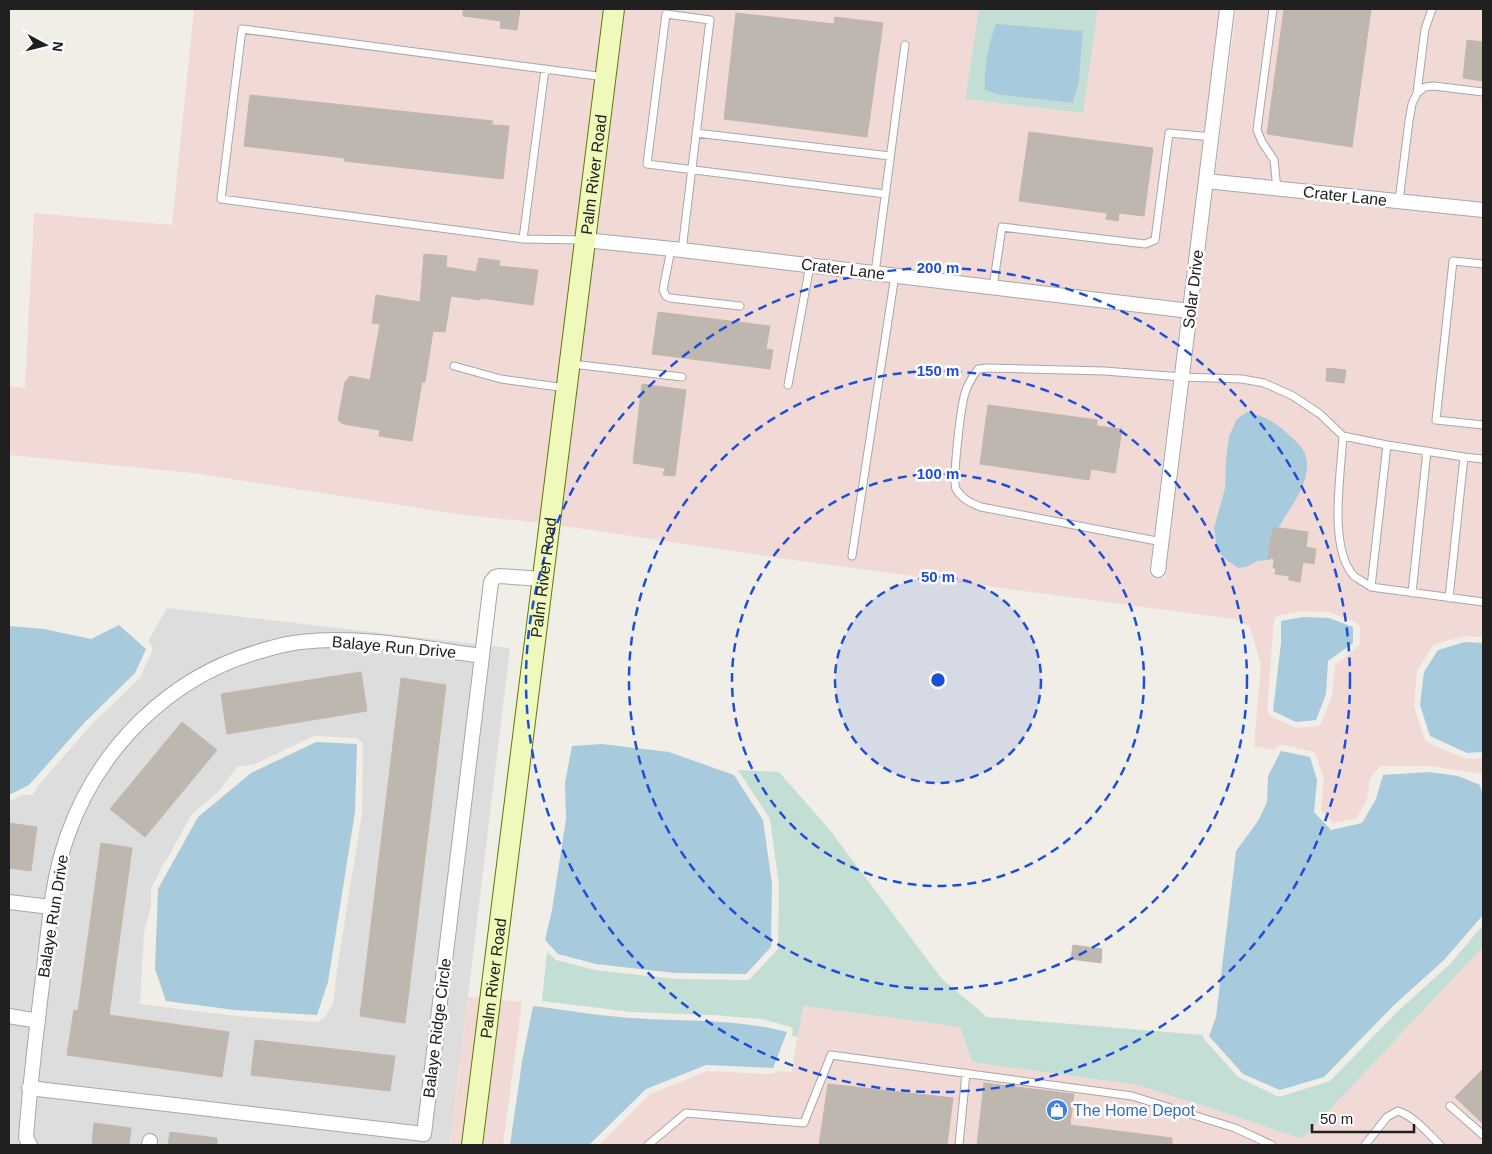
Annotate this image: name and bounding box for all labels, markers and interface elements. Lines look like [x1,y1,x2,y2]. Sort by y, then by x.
north arrow [20,20,70,70]
text: N [49,41,66,53]
street label: Palm River Road [577,113,609,236]
street label: Crater Lane [1302,183,1388,209]
street label: Solar Drive [1180,249,1206,329]
street label: Crater Lane [800,255,886,283]
text: 200 m [917,259,959,276]
text: 150 m [917,362,959,379]
text: 100 m [917,465,959,482]
street label: Palm River Road [527,516,559,639]
text: 50 m [921,568,955,585]
street label: Balaye Run Drive [331,633,457,661]
centre of rings [929,671,947,689]
street label: Balaye Run Drive [35,853,71,979]
street label: Palm River Road [477,917,509,1039]
street label: Balaye Ridge Circle [420,957,454,1099]
shop icon: The Home Depot [1045,1098,1069,1122]
place label: The Home Depot [1073,1102,1195,1119]
scale bar [1312,1102,1414,1134]
text: 50 m [1320,1110,1353,1127]

